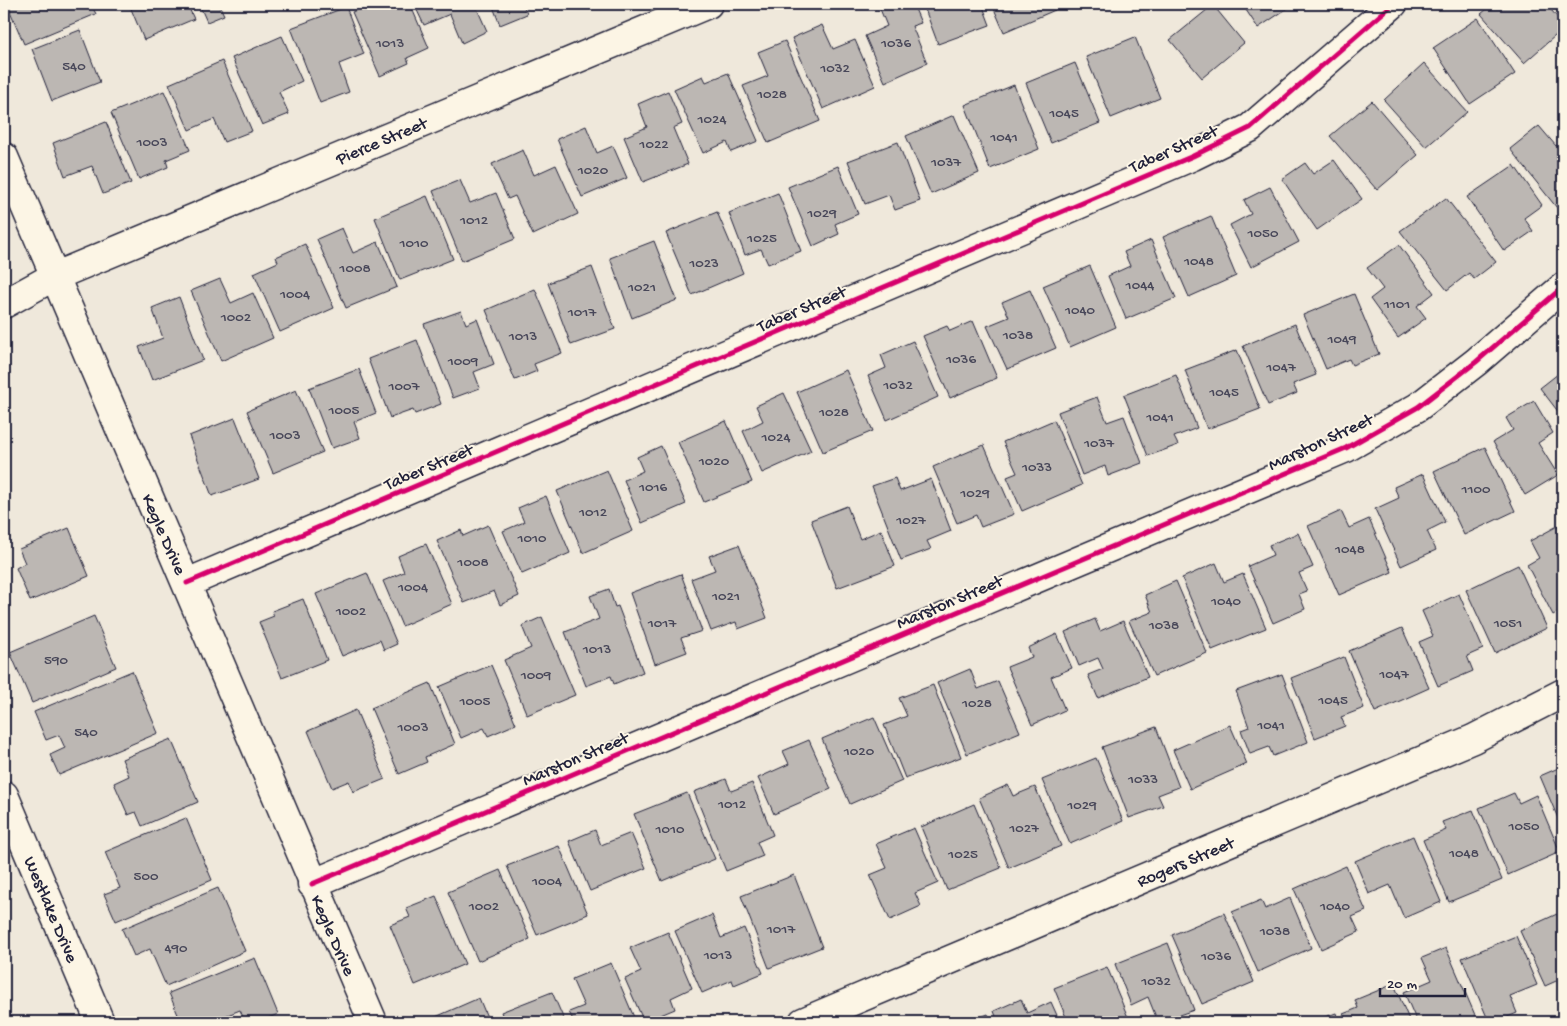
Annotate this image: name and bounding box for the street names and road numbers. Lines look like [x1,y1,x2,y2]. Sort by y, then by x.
street label: Pierce Street [332,113,432,171]
street label: Taber Street [1126,121,1223,179]
street label: Taber Street [754,282,851,339]
street label: Marston Street [1265,409,1378,477]
street label: Taber Street [381,440,478,497]
street label: Kegle Drive [136,491,190,579]
street label: Marston Street [894,571,1008,635]
street label: Marston Street [520,728,634,792]
street label: Rogers Street [1134,833,1239,893]
street label: Westlake Drive [18,854,82,967]
street label: Kegle Drive [305,892,359,980]

